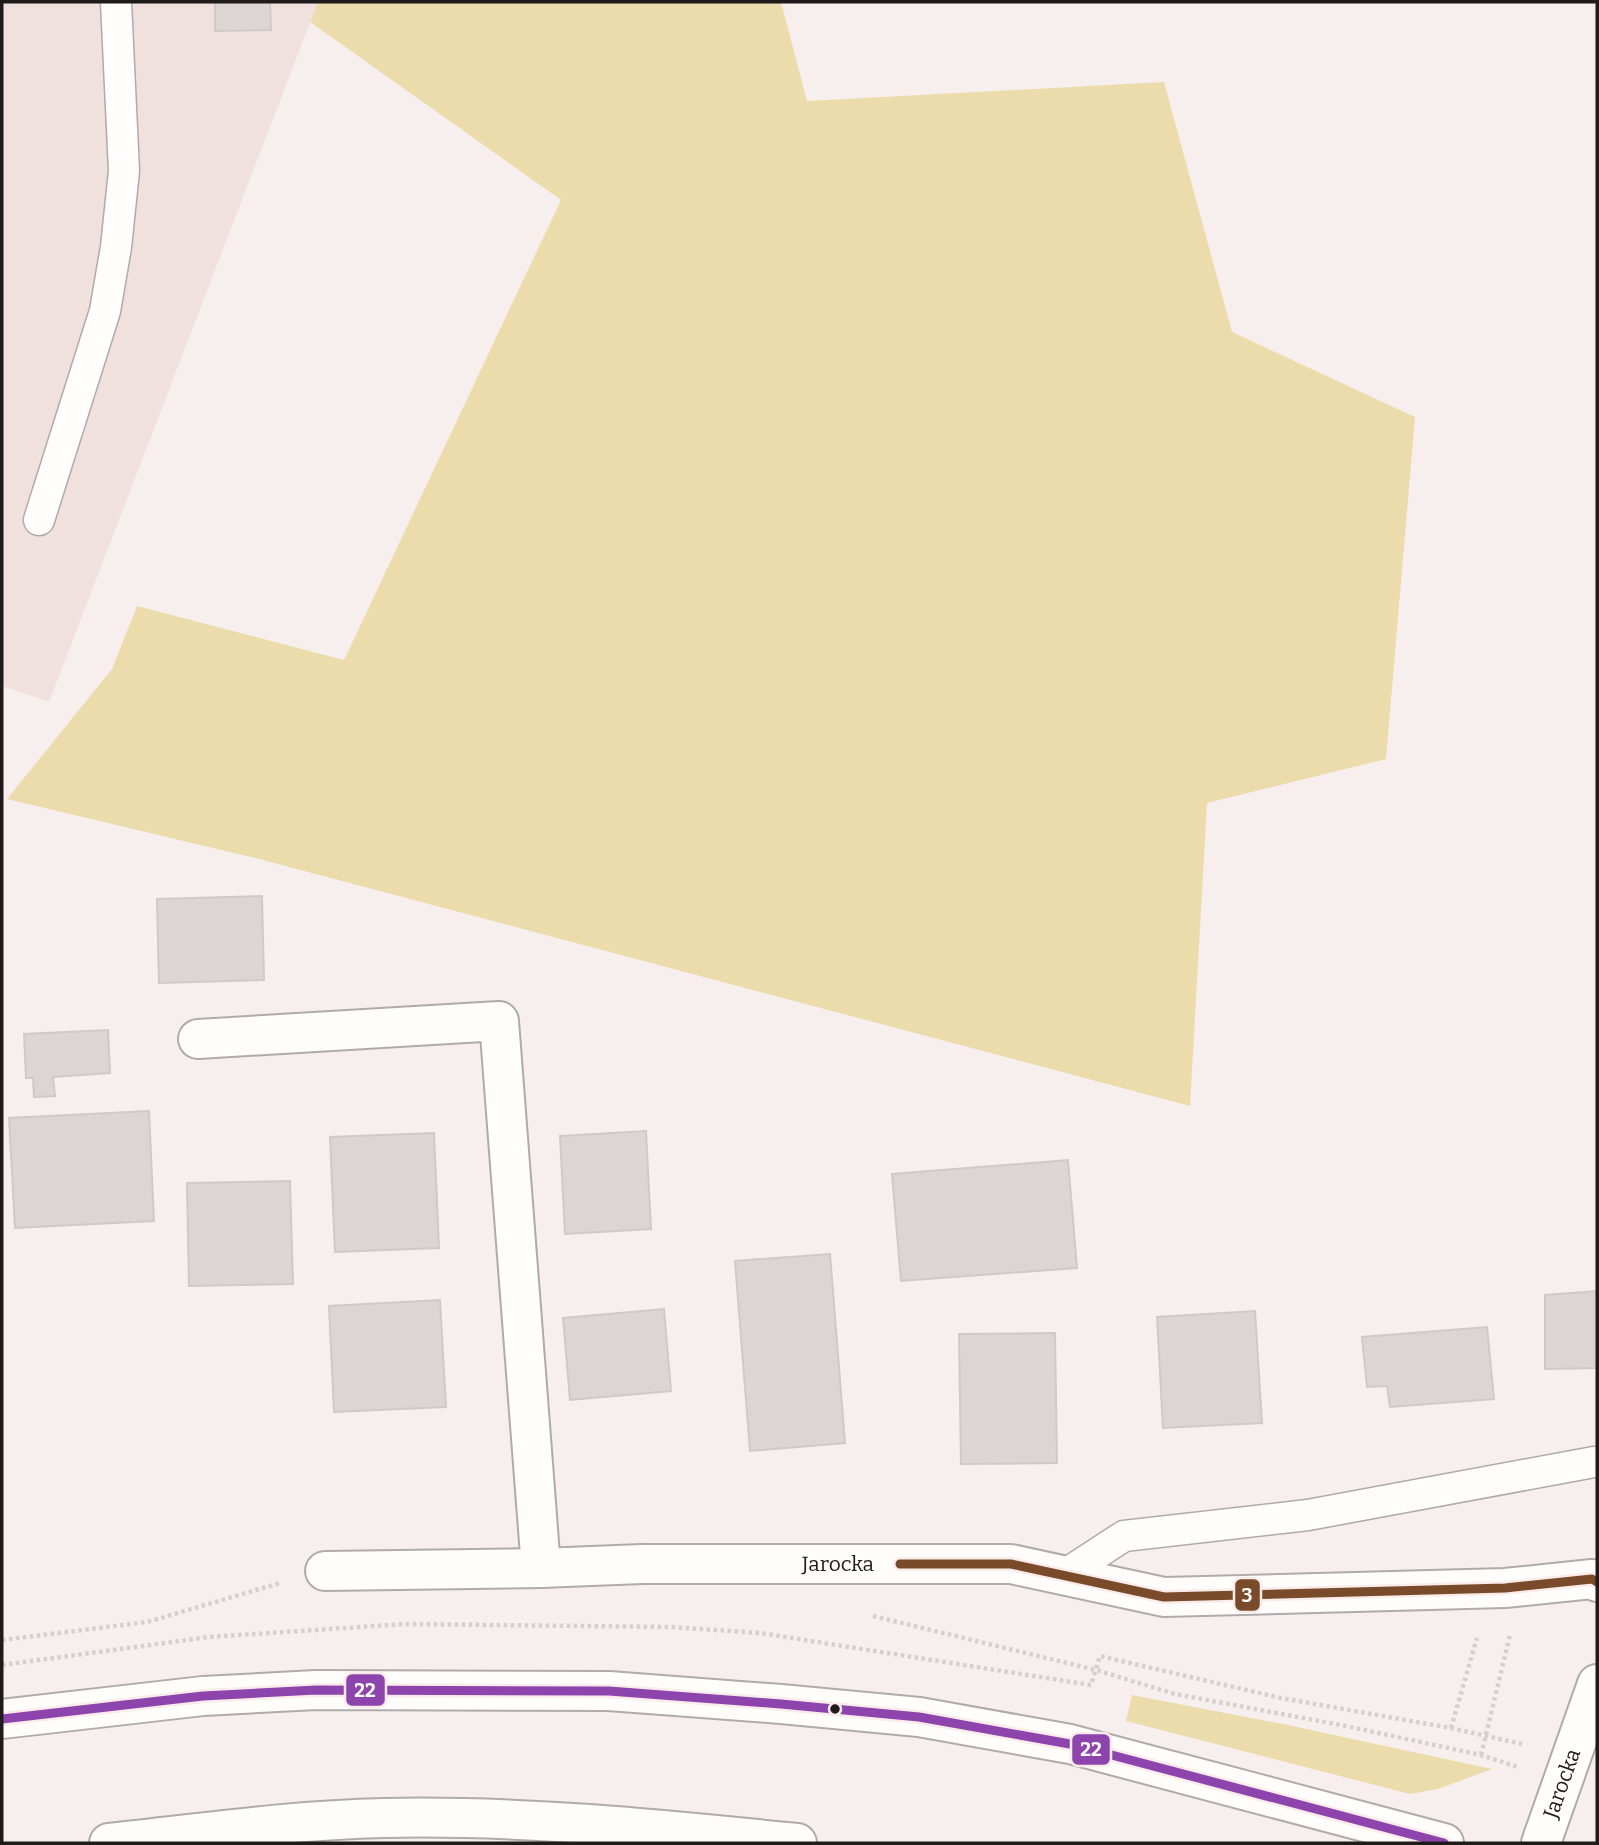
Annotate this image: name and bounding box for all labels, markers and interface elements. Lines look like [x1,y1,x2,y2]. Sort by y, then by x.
street label: Jarocka [801,1551,874,1577]
line badge: 3 [1234,1578,1261,1612]
text: 3 [1242,1584,1253,1607]
line badge: 22 [345,1673,386,1707]
text: 22 [354,1679,376,1702]
unlabelled marker [828,1702,842,1716]
line badge: 22 [1071,1733,1111,1766]
text: 22 [1080,1738,1102,1761]
street label: Jarocka [1537,1745,1586,1823]

